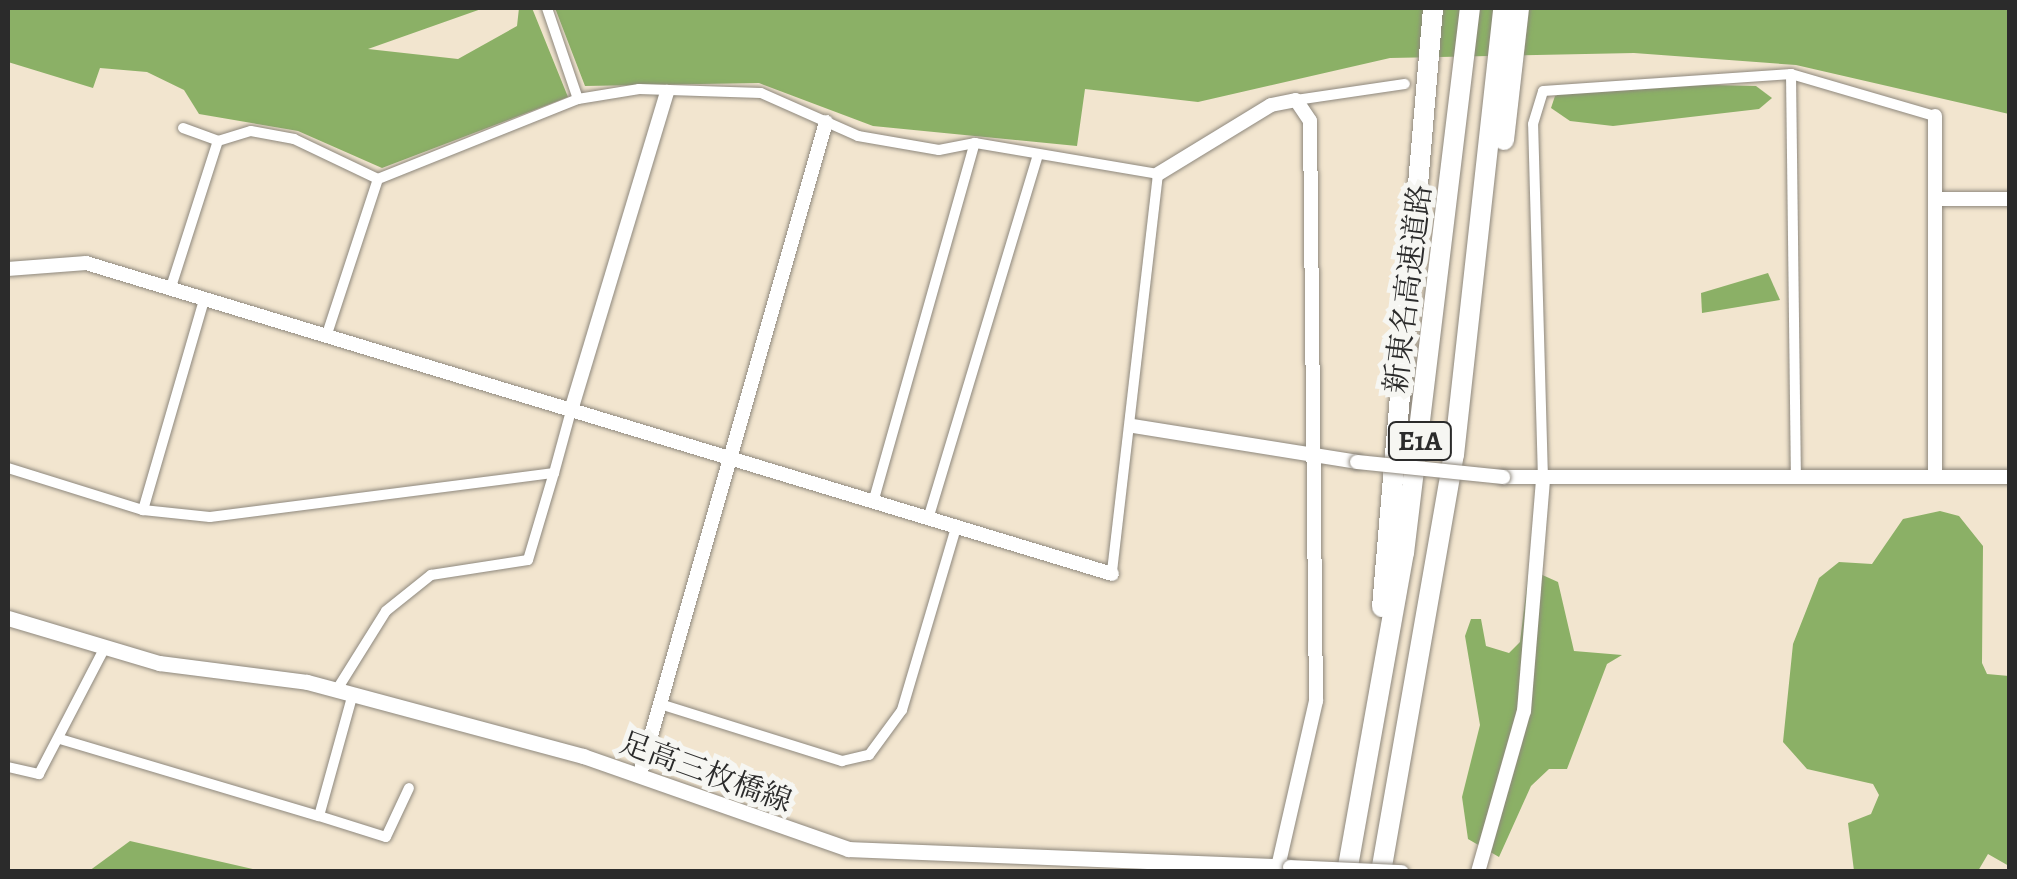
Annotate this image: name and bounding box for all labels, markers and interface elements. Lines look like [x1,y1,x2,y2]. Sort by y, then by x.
street label: 新東名高速道路 [1377,183,1439,395]
road number: E1A [1388,418,1452,464]
street label: 足高三枚橋線 [615,724,797,820]

